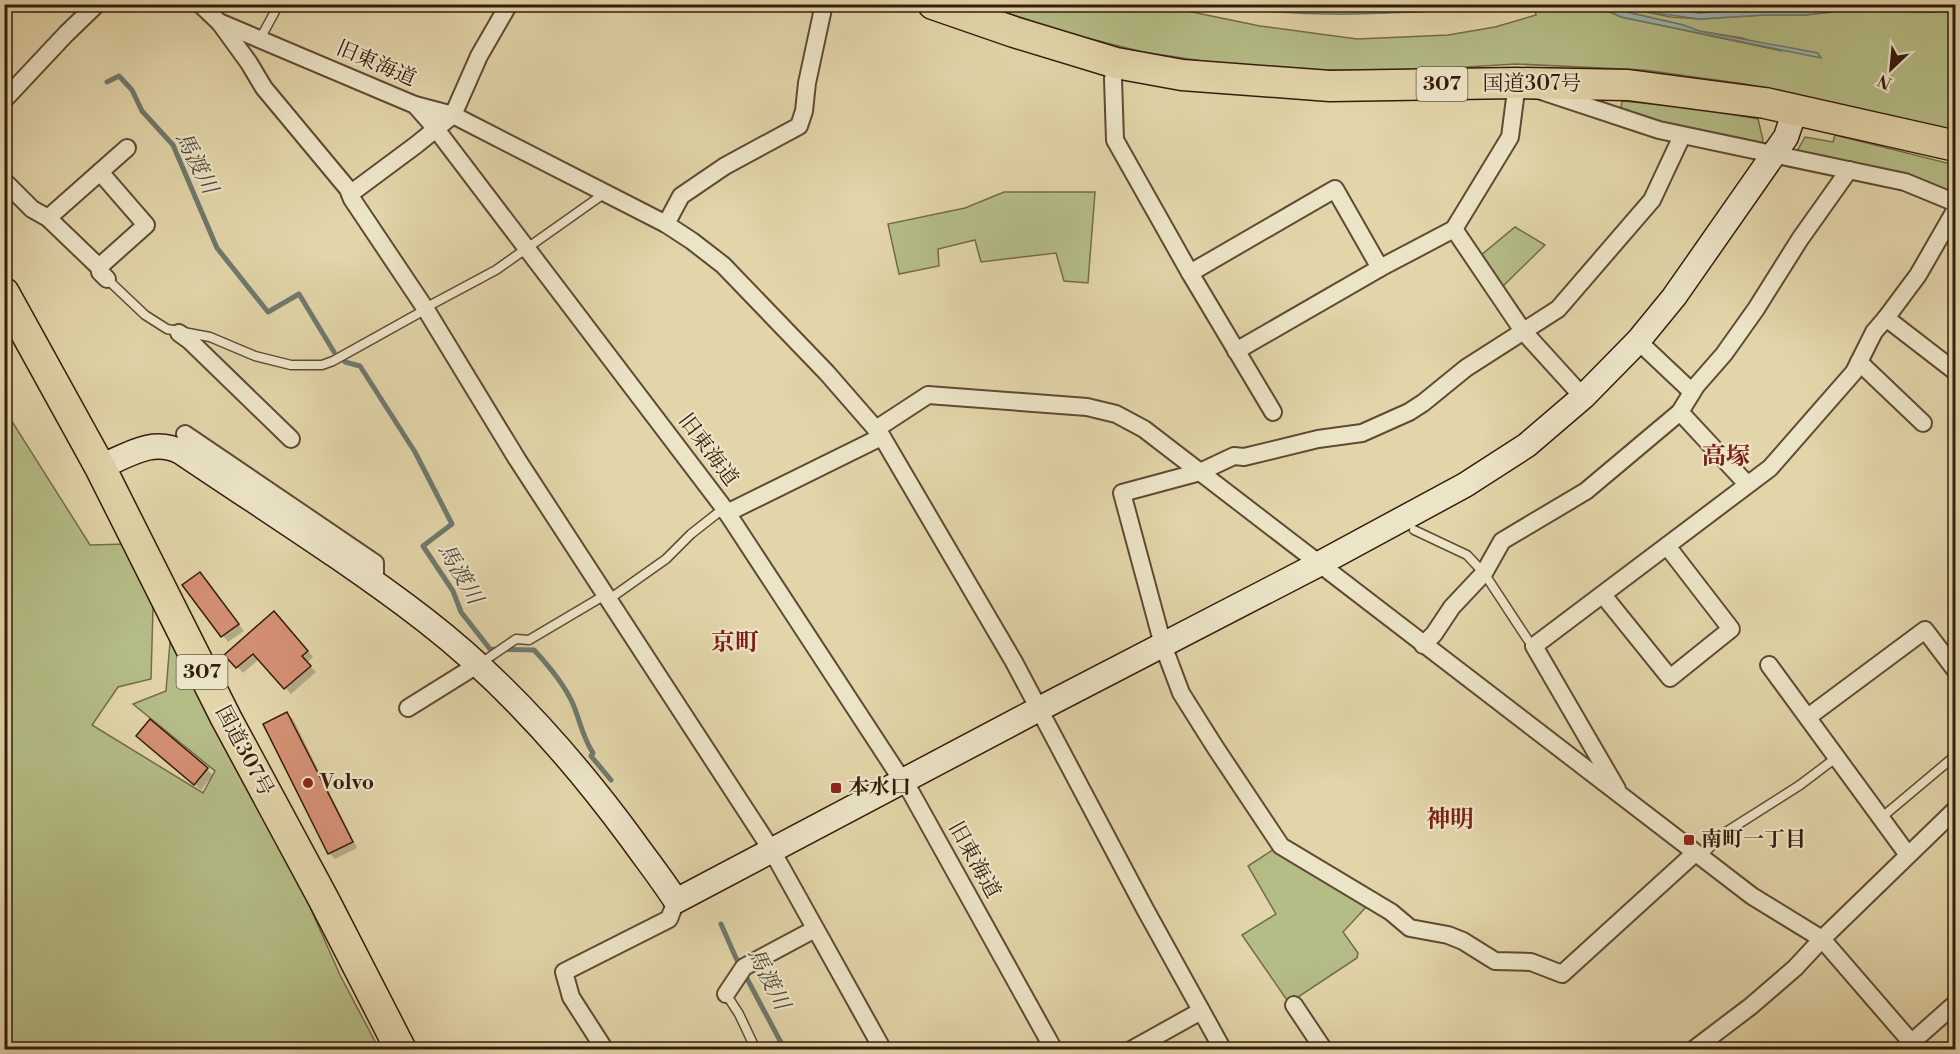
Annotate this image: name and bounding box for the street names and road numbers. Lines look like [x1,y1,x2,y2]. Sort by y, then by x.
street label: 旧東海道 [332,36,420,92]
road number: 307 [1416,67,1468,101]
street label: 国道307号 [1483,71,1581,97]
street label: 旧東海道 [672,409,744,491]
road number: 307 [176,655,228,689]
street label: 国道307号 [209,701,279,801]
street label: 旧東海道 [942,817,1006,903]

